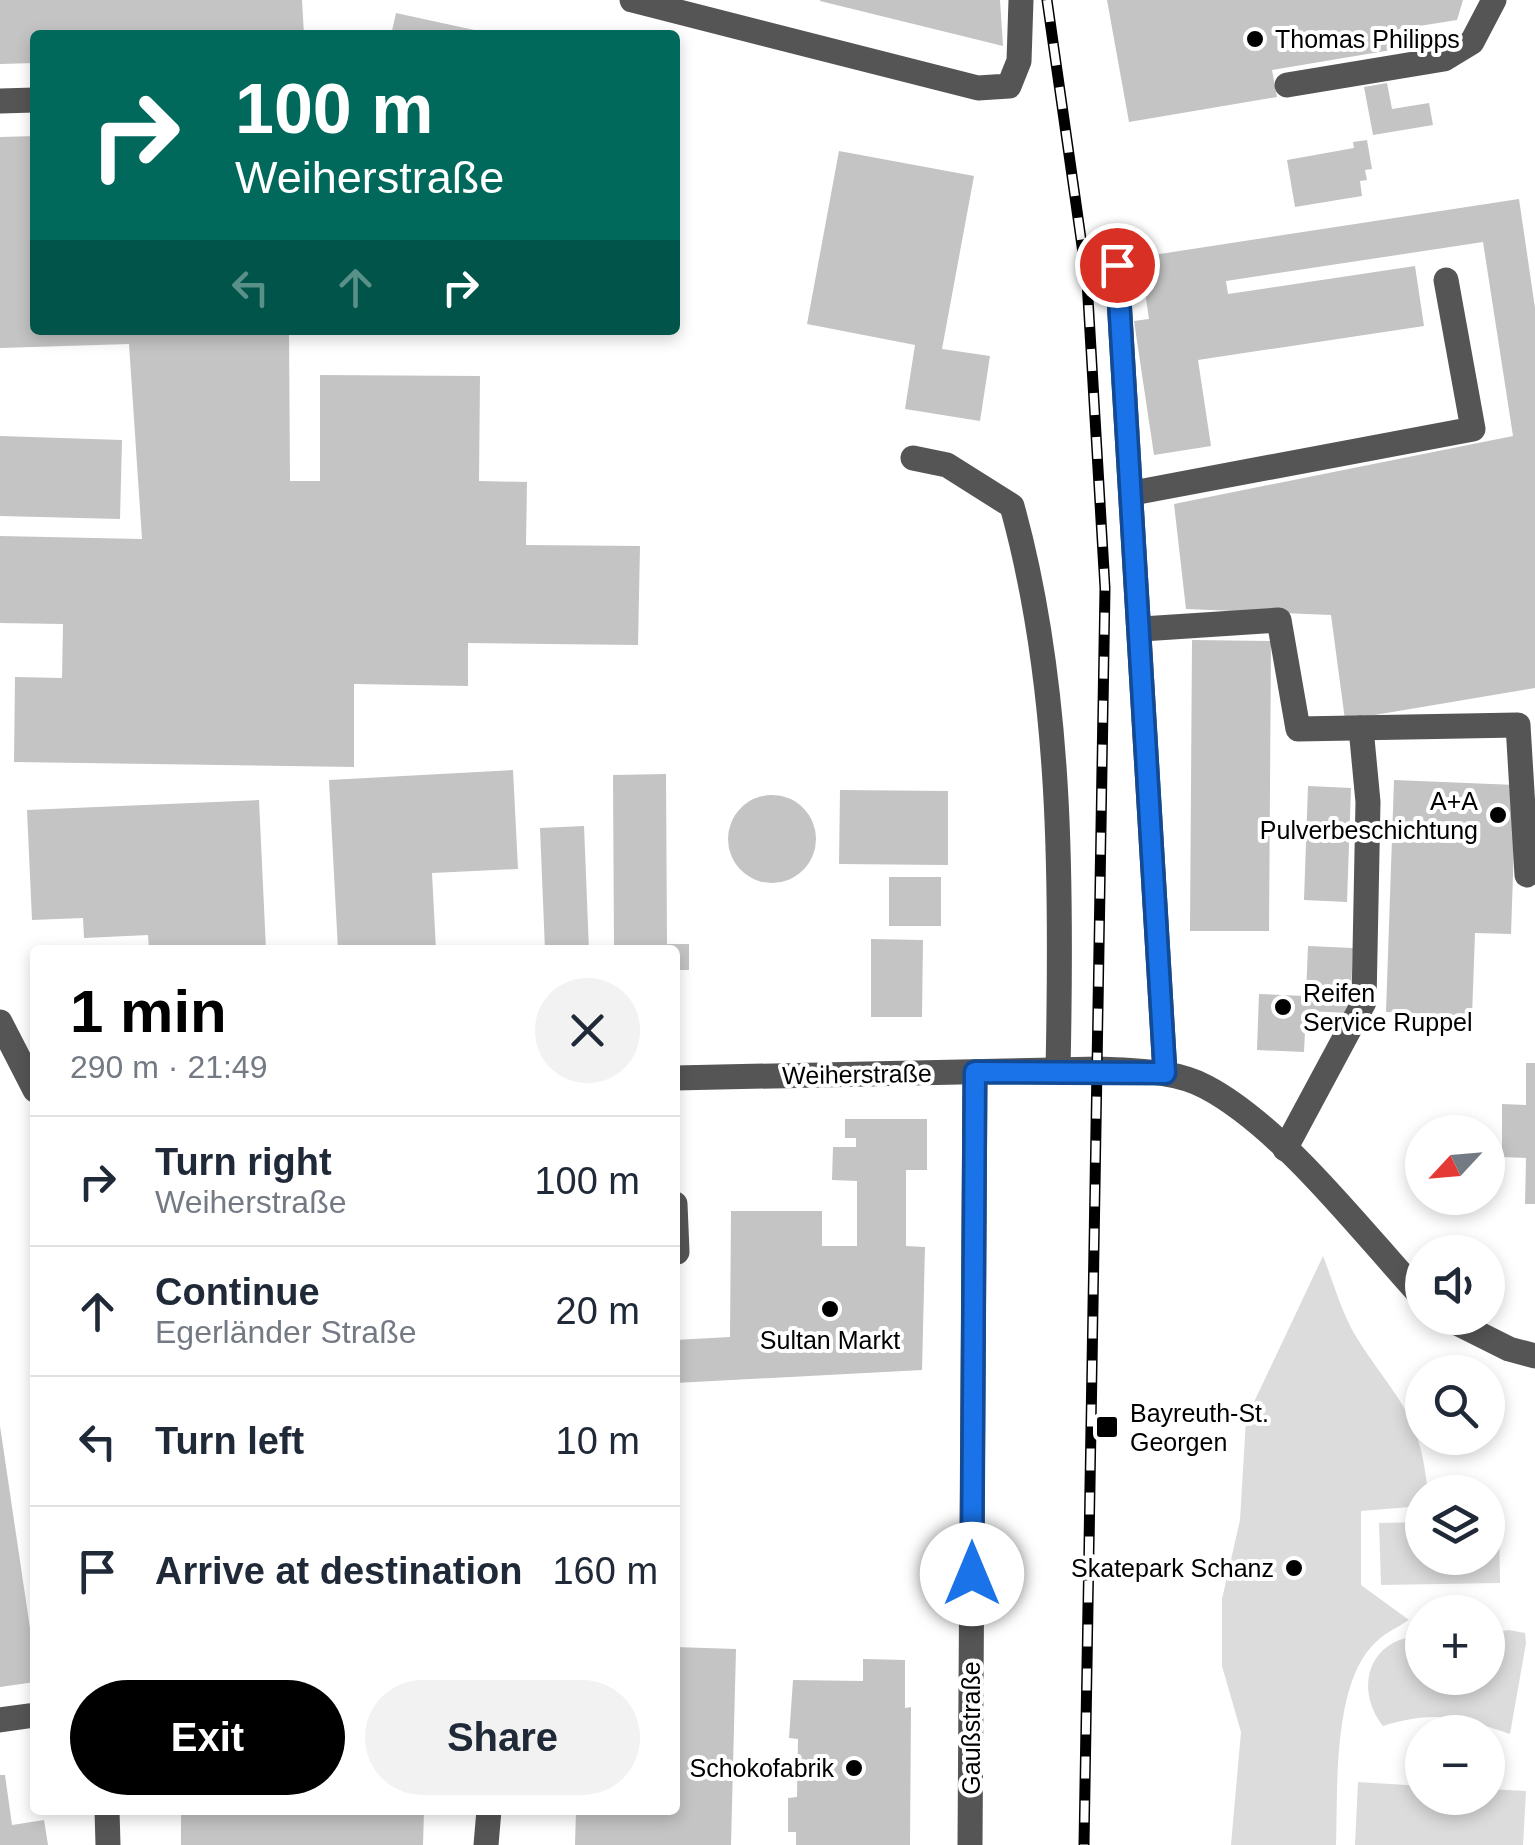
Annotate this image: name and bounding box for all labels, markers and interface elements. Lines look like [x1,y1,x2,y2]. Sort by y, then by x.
place label: Thomas Philipps [1275,25,1460,53]
marker: Thomas Philipps [1244,28,1266,50]
icon: right [70,70,200,200]
text: 100 m [235,70,433,148]
text: Weiherstraße [235,152,504,203]
pin [1075,223,1160,308]
icon: arrive [1090,238,1145,293]
icon: left [223,260,278,315]
icon: ahead [328,260,383,315]
icon: right [433,260,488,315]
place label: A+A Pulverbeschichtung [1260,787,1478,844]
marker: A+A Pulverbeschichtung [1487,804,1509,826]
text: 1 min [70,978,227,1045]
button: close [535,978,640,1083]
place label: Reifen Service Ruppel [1303,979,1473,1036]
marker: Reifen Service Ruppel [1272,996,1294,1018]
text: 290 m · 21:49 [70,1049,267,1085]
street label: Weiherstraße [782,1059,932,1089]
north arrow [1405,1115,1505,1215]
map controls [1405,1115,1505,1815]
text: Turn right [155,1141,332,1183]
icon: right [70,1154,125,1209]
text: 100 m [534,1160,640,1202]
text: Weiherstraße [155,1184,346,1220]
button: sound [1405,1235,1505,1335]
text: Continue [155,1271,320,1313]
icon: ahead [70,1284,125,1339]
text: 20 m [556,1290,640,1332]
marker: Sultan Markt [819,1298,841,1320]
text: Egerländer Straße [155,1314,416,1350]
place label: Sultan Markt [760,1326,900,1354]
button: search [1405,1355,1505,1455]
place label: Bayreuth-St. Georgen [1130,1399,1269,1456]
icon: left [70,1414,125,1469]
marker: Bayreuth-St. Georgen [1094,1414,1120,1440]
text: Turn left [155,1420,304,1462]
text: 10 m [556,1420,640,1462]
button: layers [1405,1475,1505,1575]
position arrow [920,1522,1024,1626]
icon: arrive [70,1544,125,1599]
text: Arrive at destination [155,1550,522,1592]
text: 160 m [552,1550,658,1592]
place label: Skatepark Schanz [1071,1554,1274,1582]
marker: Skatepark Schanz [1283,1557,1305,1579]
button: + [1405,1595,1505,1695]
street label: Gaußstraße [957,1661,985,1795]
button: Exit [70,1680,345,1795]
button: Share [365,1680,640,1795]
button: − [1405,1715,1505,1815]
place label: Schokofabrik [689,1754,834,1782]
marker: Schokofabrik [843,1757,865,1779]

